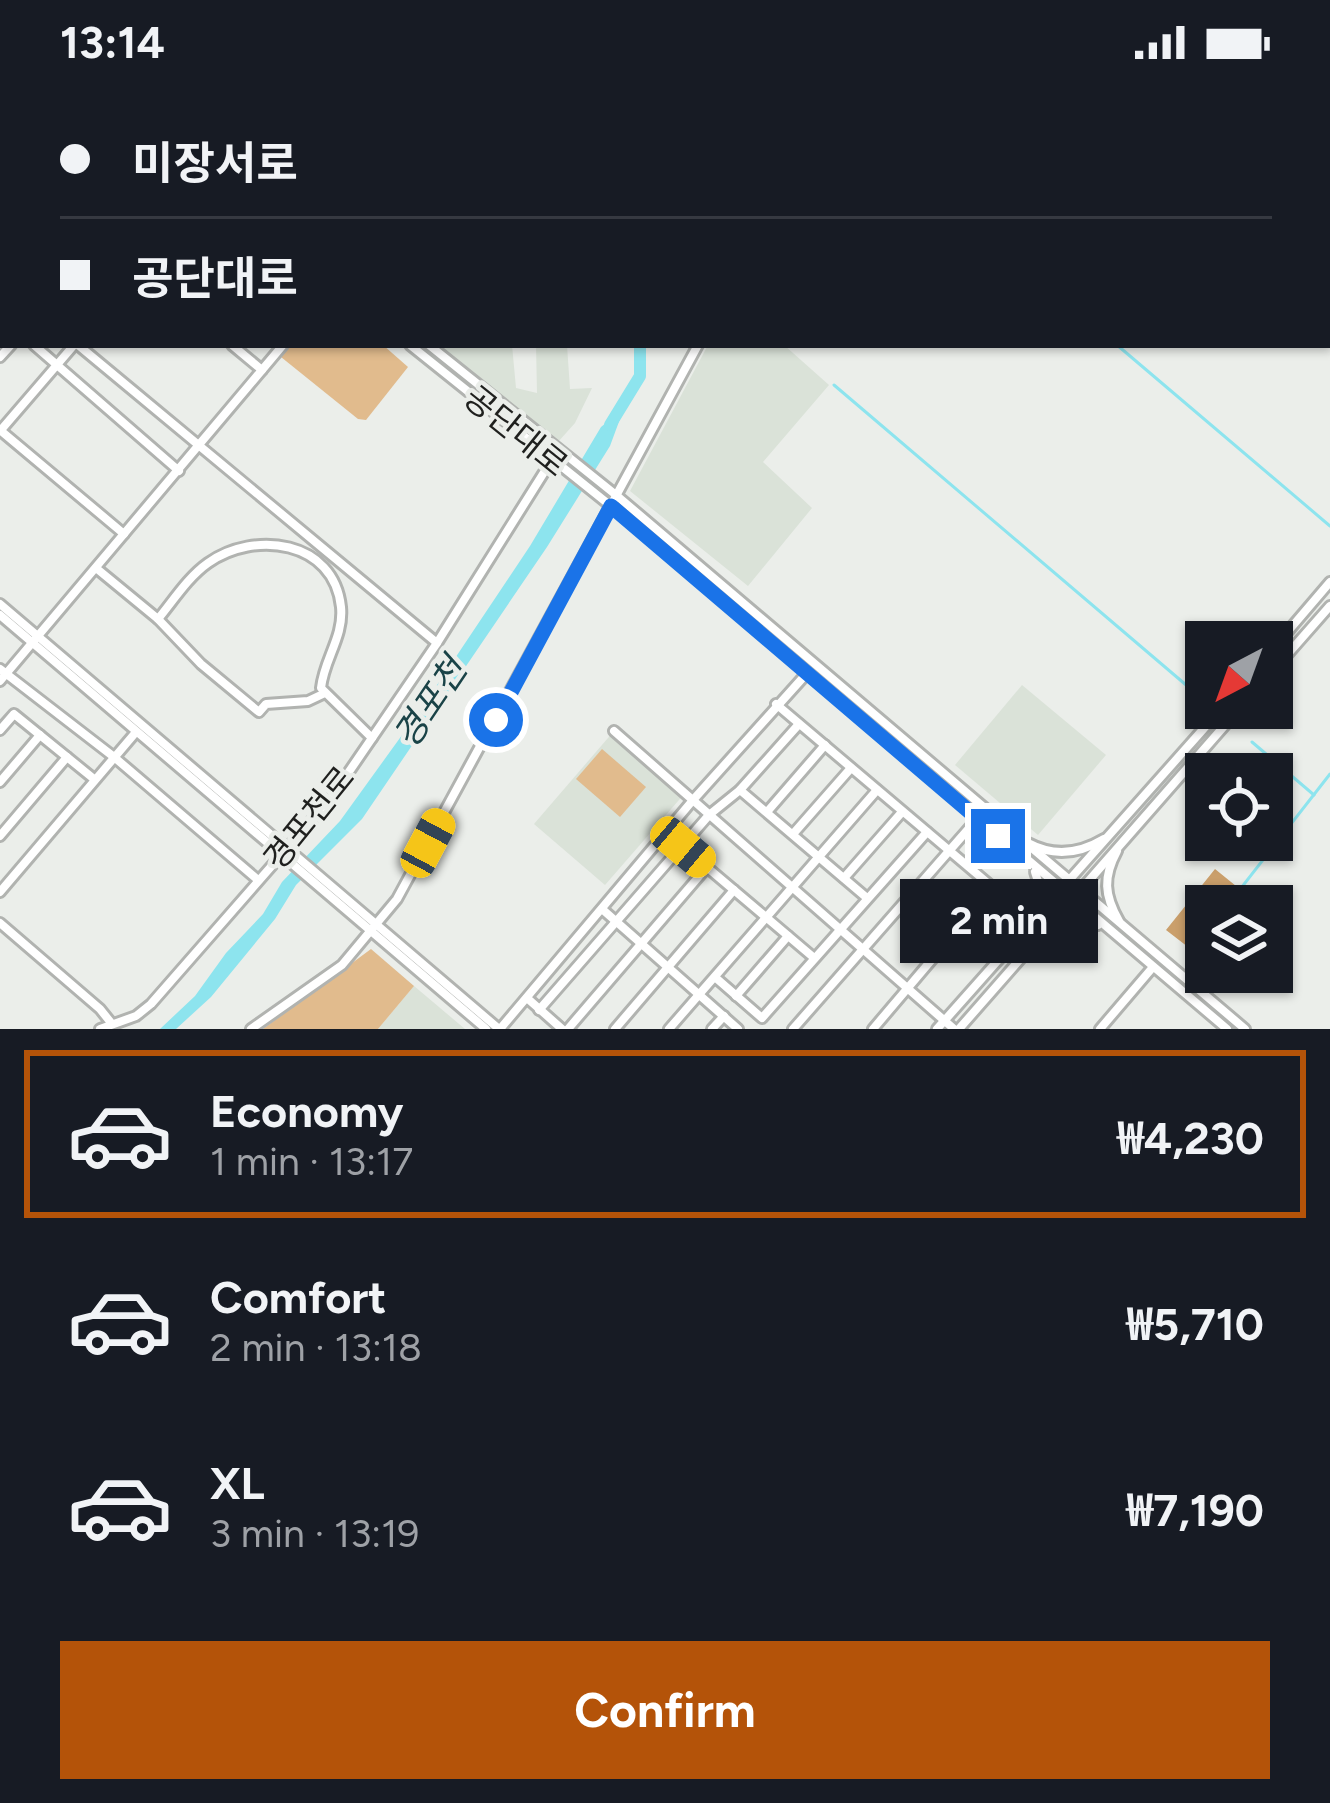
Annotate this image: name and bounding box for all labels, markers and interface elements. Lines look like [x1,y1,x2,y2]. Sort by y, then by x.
text: 13:14 [60,15,165,69]
text: 미장서로 [132,136,298,190]
text: 공단대로 [132,251,298,305]
street label: 공단대로 [457,378,575,484]
north arrow [1185,621,1293,729]
map controls [1185,621,1293,993]
water label: 경포천 [384,647,478,756]
route start [469,693,523,747]
button: locate [1185,753,1293,861]
street label: 경포천로 [256,759,362,877]
car [395,803,461,883]
route end [971,809,1025,863]
car [644,810,722,884]
callout: 2 min [899,878,1097,962]
button: layers [1185,885,1293,993]
text: 2 min [950,897,1048,944]
icon: car [66,1080,174,1188]
text: Economy [210,1084,403,1138]
text: ₩4,230 [1117,1111,1264,1165]
text: 1 min · 13:17 [210,1138,413,1185]
icon: car [66,1266,174,1374]
text: Comfort [210,1270,386,1324]
text: ₩5,710 [1127,1297,1264,1351]
text: 2 min · 13:18 [210,1324,422,1371]
icon: car [66,1452,174,1560]
text: XL [210,1456,265,1510]
text: ₩7,190 [1127,1483,1264,1537]
text: 3 min · 13:19 [210,1510,419,1557]
button: Confirm [60,1641,1270,1779]

